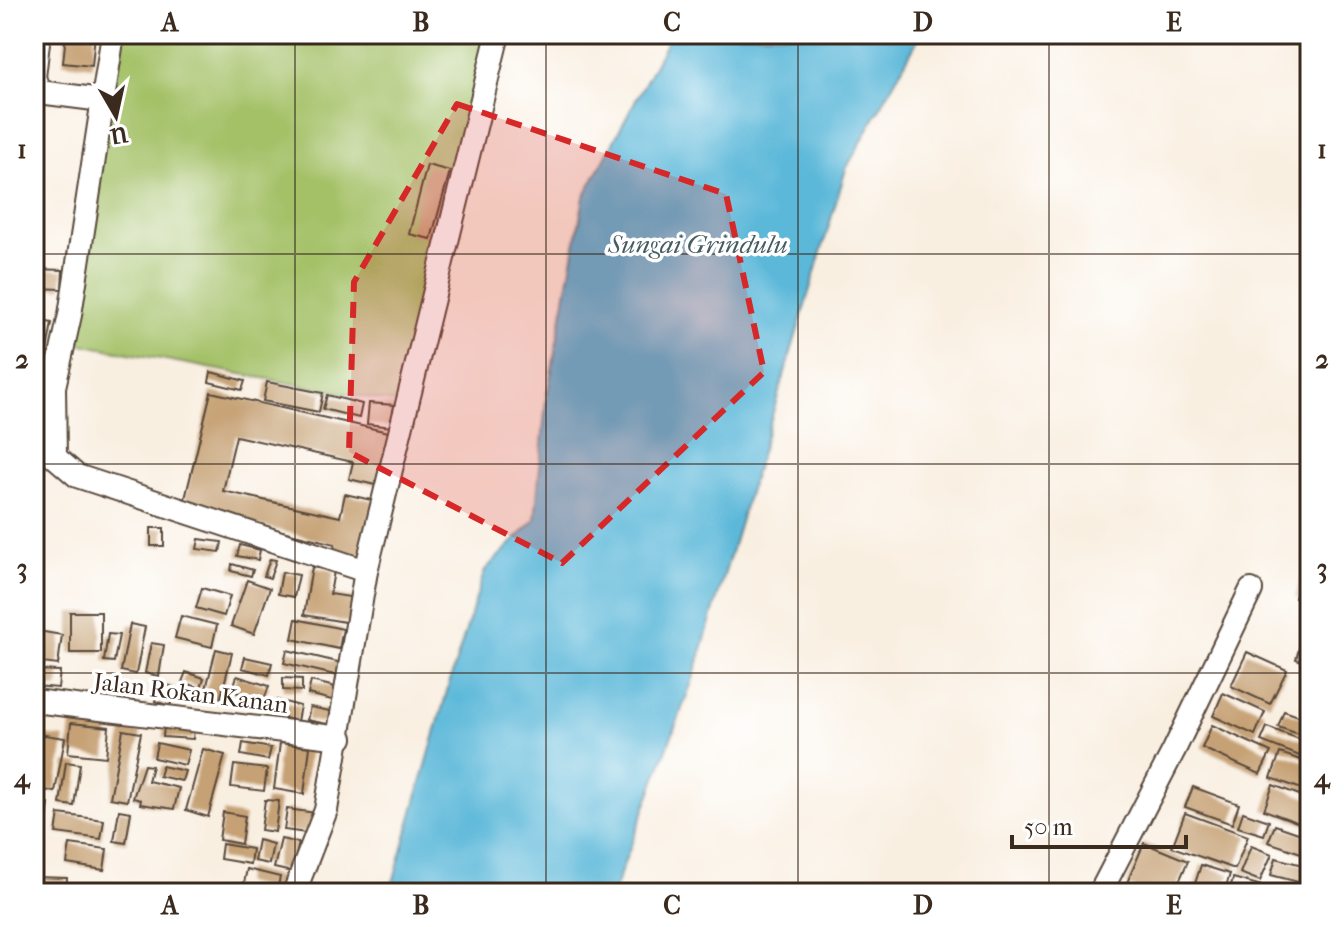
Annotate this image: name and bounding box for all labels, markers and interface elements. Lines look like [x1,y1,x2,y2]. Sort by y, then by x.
text: A [160,7,180,38]
text: B [413,7,430,38]
text: C [663,7,681,38]
text: D [913,7,933,38]
text: E [1166,7,1182,38]
north arrow [76,76,156,156]
text: U [108,120,130,149]
text: 1 [17,134,27,165]
text: 1 [1317,134,1327,165]
water label: Sungai Grindulu [607,229,788,260]
text: 2 [15,344,29,375]
text: 2 [1315,344,1329,375]
text: 3 [17,553,27,584]
text: 3 [1317,553,1327,584]
street label: Jalan Rokan Kanan [90,667,290,719]
text: 4 [13,763,31,795]
text: 4 [1313,763,1331,795]
scale bar [1012,799,1186,849]
text: 50 m [1024,813,1073,841]
text: A [160,890,180,921]
text: B [413,890,430,921]
text: C [663,890,681,921]
text: D [913,890,933,921]
text: E [1166,890,1182,921]

